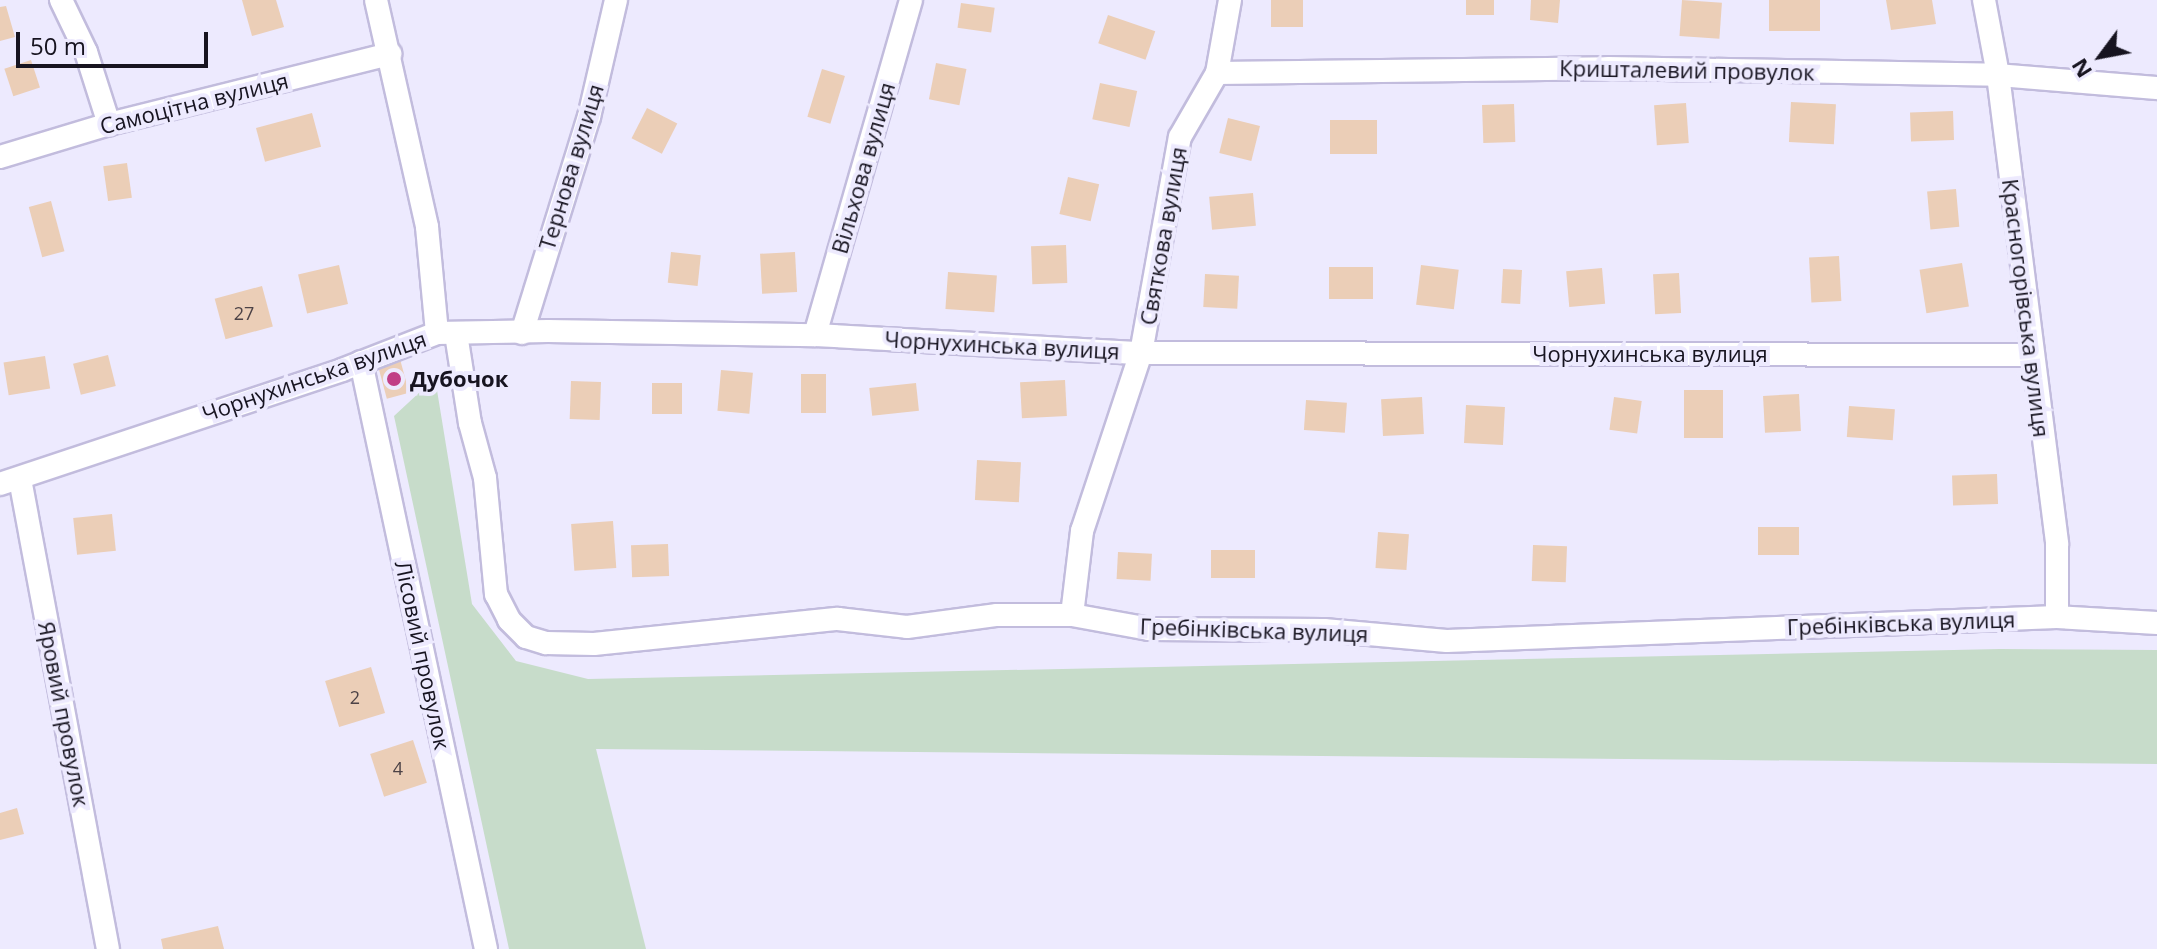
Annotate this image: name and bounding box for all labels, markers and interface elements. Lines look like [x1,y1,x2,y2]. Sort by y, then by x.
scale bar [20,16,212,66]
north arrow [2061,16,2141,96]
text: 50 m [30,29,86,62]
text: N [2063,53,2098,84]
street label: Кришталевий провулок [1559,55,1815,85]
street label: Самоцітна вулиця [97,67,291,139]
street label: Вільхова вулиця [826,79,900,257]
street label: Тернова вулиця [533,81,609,253]
street label: Святкова вулиця [1134,145,1192,327]
street label: Красногорівська вулиця [1997,177,2055,439]
house number: 27 [234,302,254,324]
street label: Чорнухинська вулиця [198,325,430,427]
street label: Чорнухинська вулиця [884,326,1120,364]
street label: Чорнухинська вулиця [1532,341,1768,367]
place label: Дубочок [410,366,508,392]
marker: Дубочок [385,370,403,388]
street label: Лісовий провулок [390,558,456,752]
street label: Гребінківська вулиця [1786,606,2016,640]
street label: Гребінківська вулиця [1139,613,1369,647]
street label: Яровий провулок [33,619,95,809]
house number: 2 [350,686,360,708]
house number: 4 [393,757,403,779]

